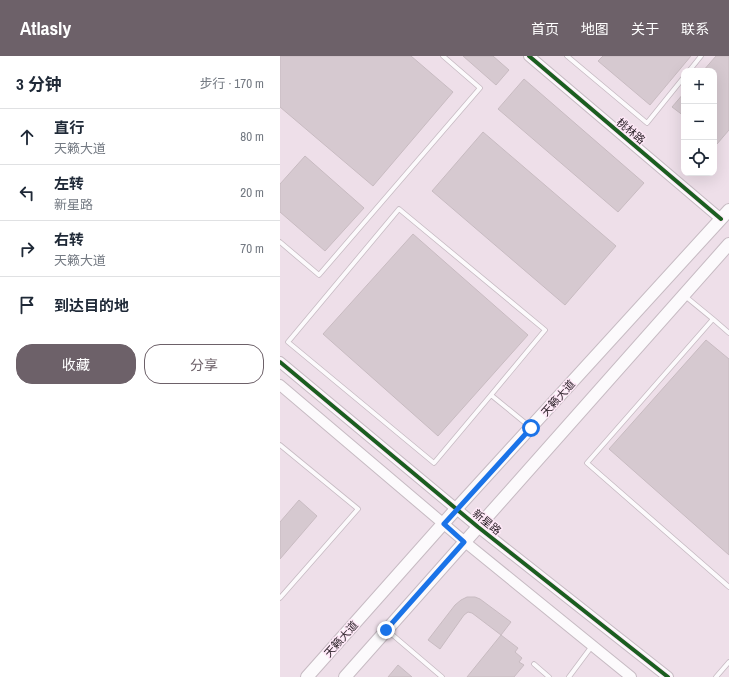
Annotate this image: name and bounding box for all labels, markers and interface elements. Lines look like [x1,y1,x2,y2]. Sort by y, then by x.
text: Atlasly [20,15,71,41]
text: 首页 [531,20,559,38]
text: 地图 [581,20,609,38]
text: 关于 [631,20,659,38]
text: 联系 [681,20,709,38]
map controls [681,68,717,176]
button: + [681,68,717,104]
text: 3 分钟 [16,72,62,95]
text: 步行 · 170 m [199,75,264,92]
button: − [681,104,717,140]
street label: 桃林路 [614,115,648,147]
text: 直行 [54,117,84,138]
icon: ahead [16,126,38,148]
text: 80 m [240,128,264,145]
text: 天籁大道 [54,140,106,157]
button: locate [681,140,717,176]
text: 左转 [54,173,84,194]
icon: left [16,182,38,204]
text: 20 m [240,184,264,201]
text: 新星路 [54,196,93,213]
text: 右转 [54,229,84,250]
icon: right [16,238,38,260]
text: 70 m [240,240,264,257]
text: 天籁大道 [54,252,106,269]
icon: arrive [16,294,38,316]
text: 到达目的地 [54,295,129,316]
button: 收藏 [16,344,136,384]
button: 分享 [144,344,264,384]
street label: 天籁大道 [538,377,578,419]
route start [522,419,540,437]
street label: 新星路 [470,506,504,538]
street label: 天籁大道 [321,618,361,660]
route end [377,621,395,639]

